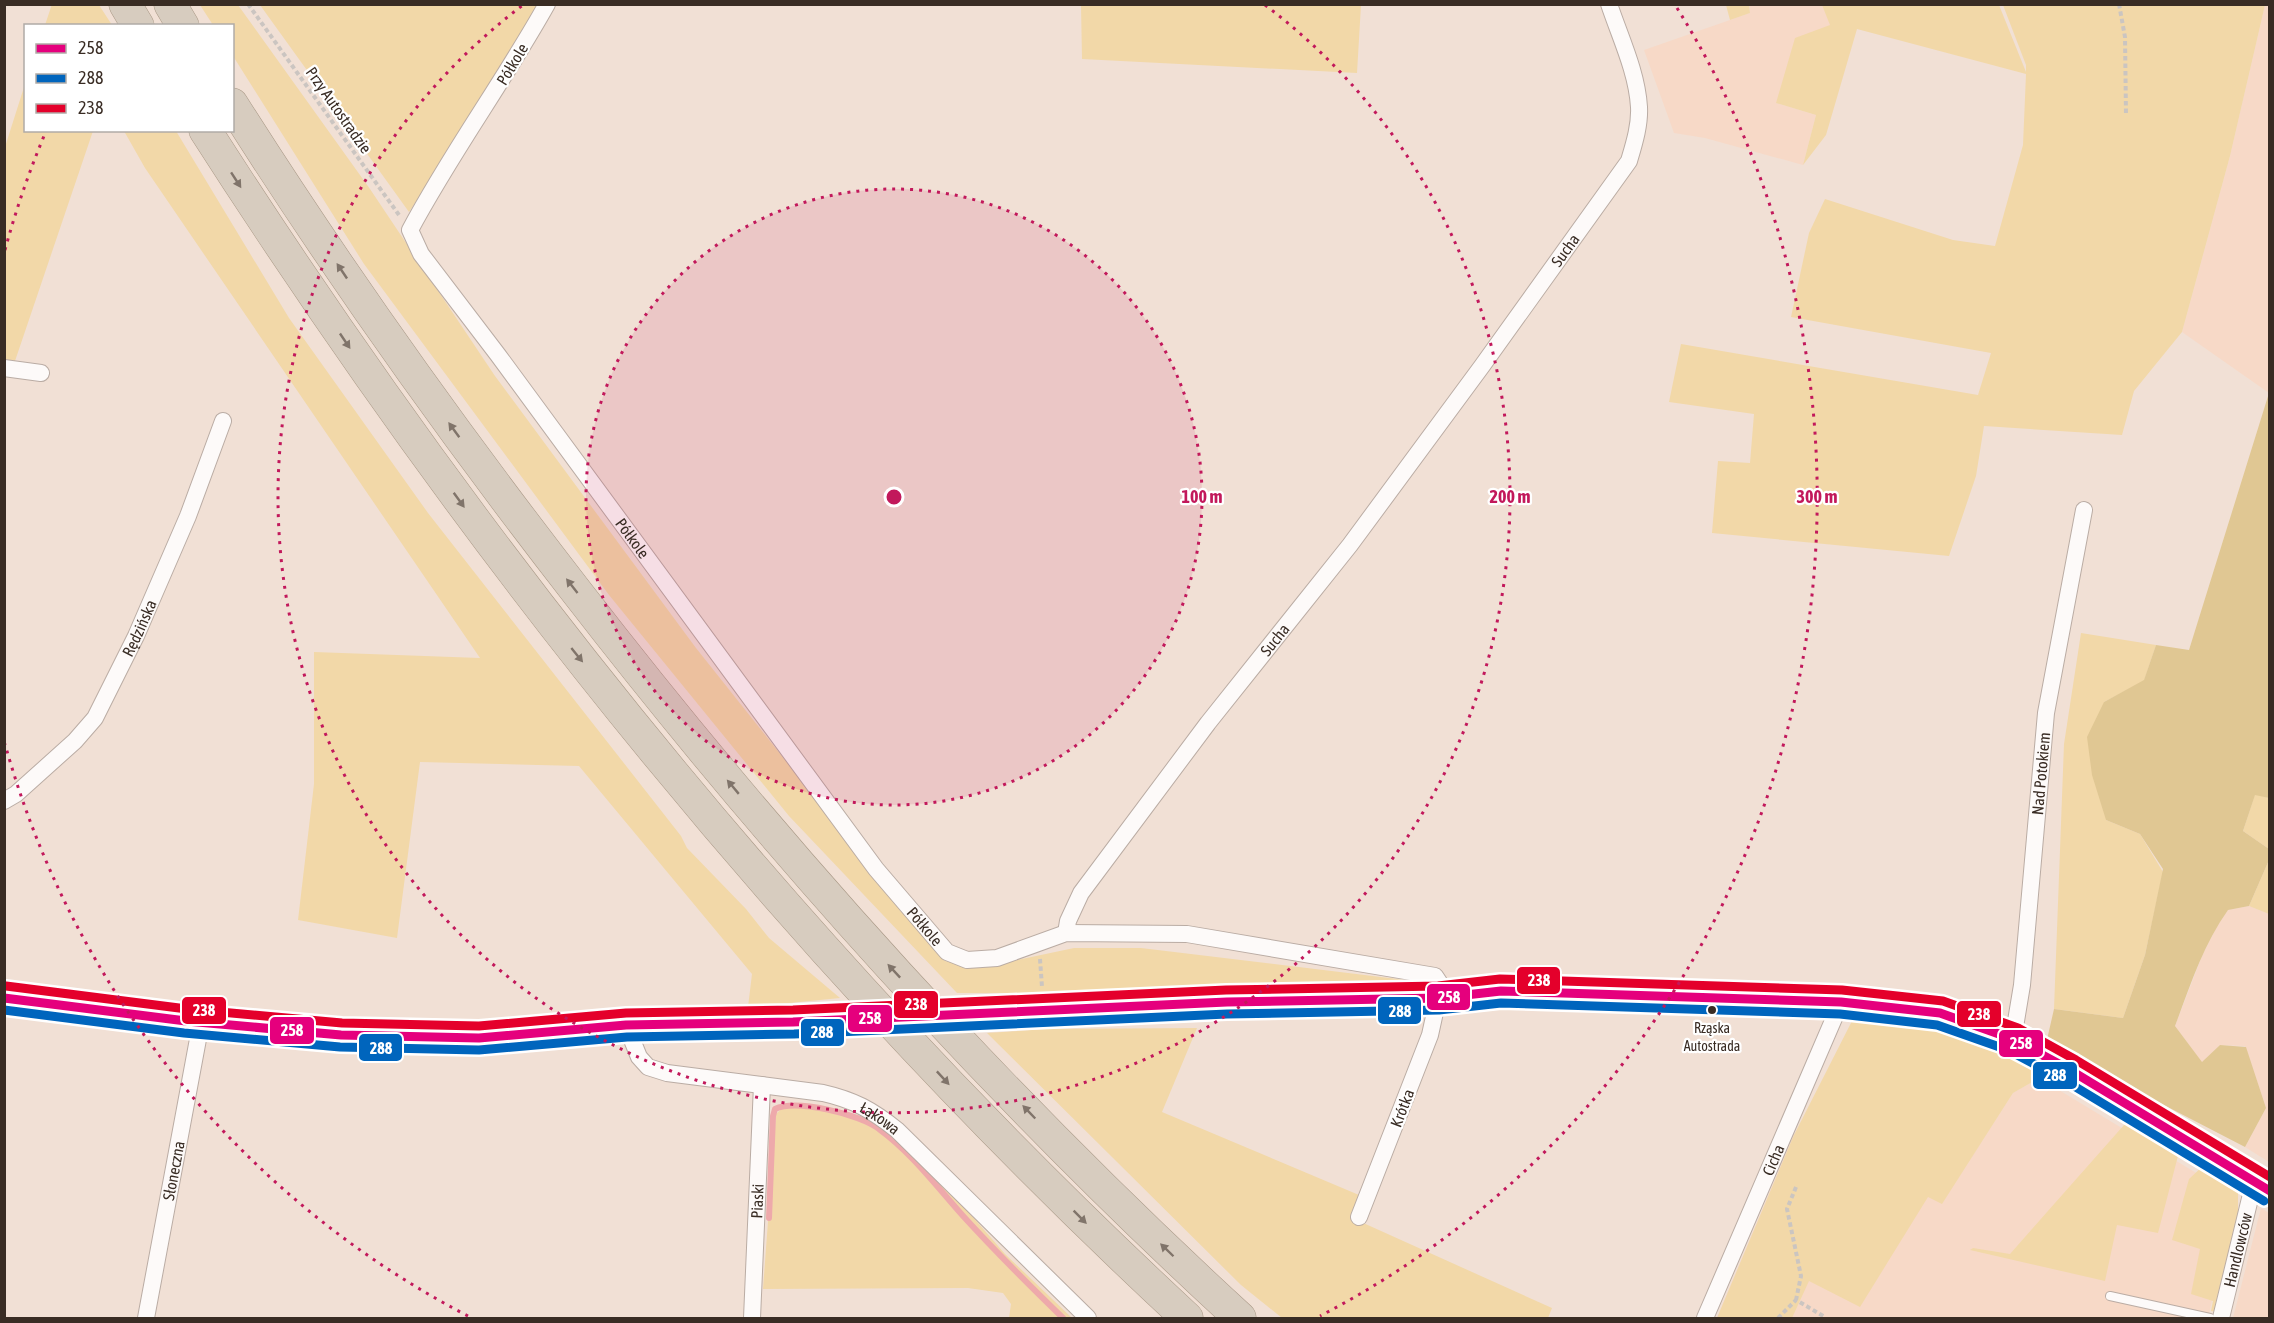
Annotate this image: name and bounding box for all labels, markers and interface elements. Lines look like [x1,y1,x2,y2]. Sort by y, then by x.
legend [24,24,234,132]
text: 258 [78,37,103,58]
street label: Półkole [493,40,531,88]
street label: Przy Autostradzie [302,63,375,157]
text: 288 [78,67,103,88]
text: 238 [78,97,103,118]
one-way arrow [230,172,241,188]
street label: Sucha [1547,230,1583,270]
one-way arrow [336,263,348,279]
one-way arrow [339,333,351,349]
one-way arrow [448,423,460,439]
text: 100 m [1182,486,1222,507]
text: 200 m [1490,486,1530,507]
text: 300 m [1797,486,1837,507]
centre of rings [884,487,904,507]
one-way arrow [453,491,465,507]
street label: Półkole [612,515,653,562]
one-way arrow [566,578,578,593]
street label: Rędzińska [118,597,160,659]
street label: Sucha [1256,620,1293,659]
one-way arrow [571,647,583,662]
street label: Nad Potokiem [2028,731,2053,816]
one-way arrow [727,780,740,795]
street label: Półkole [903,903,946,949]
one-way arrow [888,964,902,978]
line badge: 238 [1516,966,1561,995]
text: 238 [1528,971,1551,989]
line badge: 258 [1426,983,1471,1011]
text: 258 [1438,988,1461,1006]
line badge: 238 [893,990,939,1019]
text: 238 [905,995,928,1013]
line badge: 238 [181,996,227,1025]
line badge: 288 [1377,996,1422,1025]
line badge: 238 [1956,1000,2002,1028]
text: 238 [193,1001,216,1019]
text: 288 [1389,1002,1412,1020]
line badge: 258 [847,1004,893,1033]
marker: Rząska Autostrada [1706,1004,1718,1016]
text: 238 [1968,1005,1991,1023]
text: 258 [859,1009,882,1027]
line badge: 258 [269,1016,315,1045]
line badge: 288 [800,1018,845,1047]
place label: Rząska Autostrada [1684,1020,1740,1054]
text: 258 [281,1021,304,1039]
text: 288 [811,1023,834,1041]
line badge: 258 [1998,1029,2044,1058]
line badge: 288 [358,1033,403,1062]
text: 258 [2010,1034,2033,1052]
text: 288 [370,1039,393,1057]
line badge: 288 [2032,1061,2078,1090]
text: 288 [2044,1066,2067,1084]
one-way arrow [936,1070,949,1085]
street label: Krótka [1387,1086,1417,1130]
street label: Łąkowa [857,1098,904,1138]
one-way arrow [1022,1105,1036,1120]
street label: Słoneczna [159,1139,188,1202]
street label: Cicha [1758,1142,1788,1178]
street label: Piaski [747,1183,767,1219]
one-way arrow [1073,1210,1087,1224]
street label: Handlowców [2220,1211,2255,1289]
one-way arrow [1160,1244,1175,1257]

